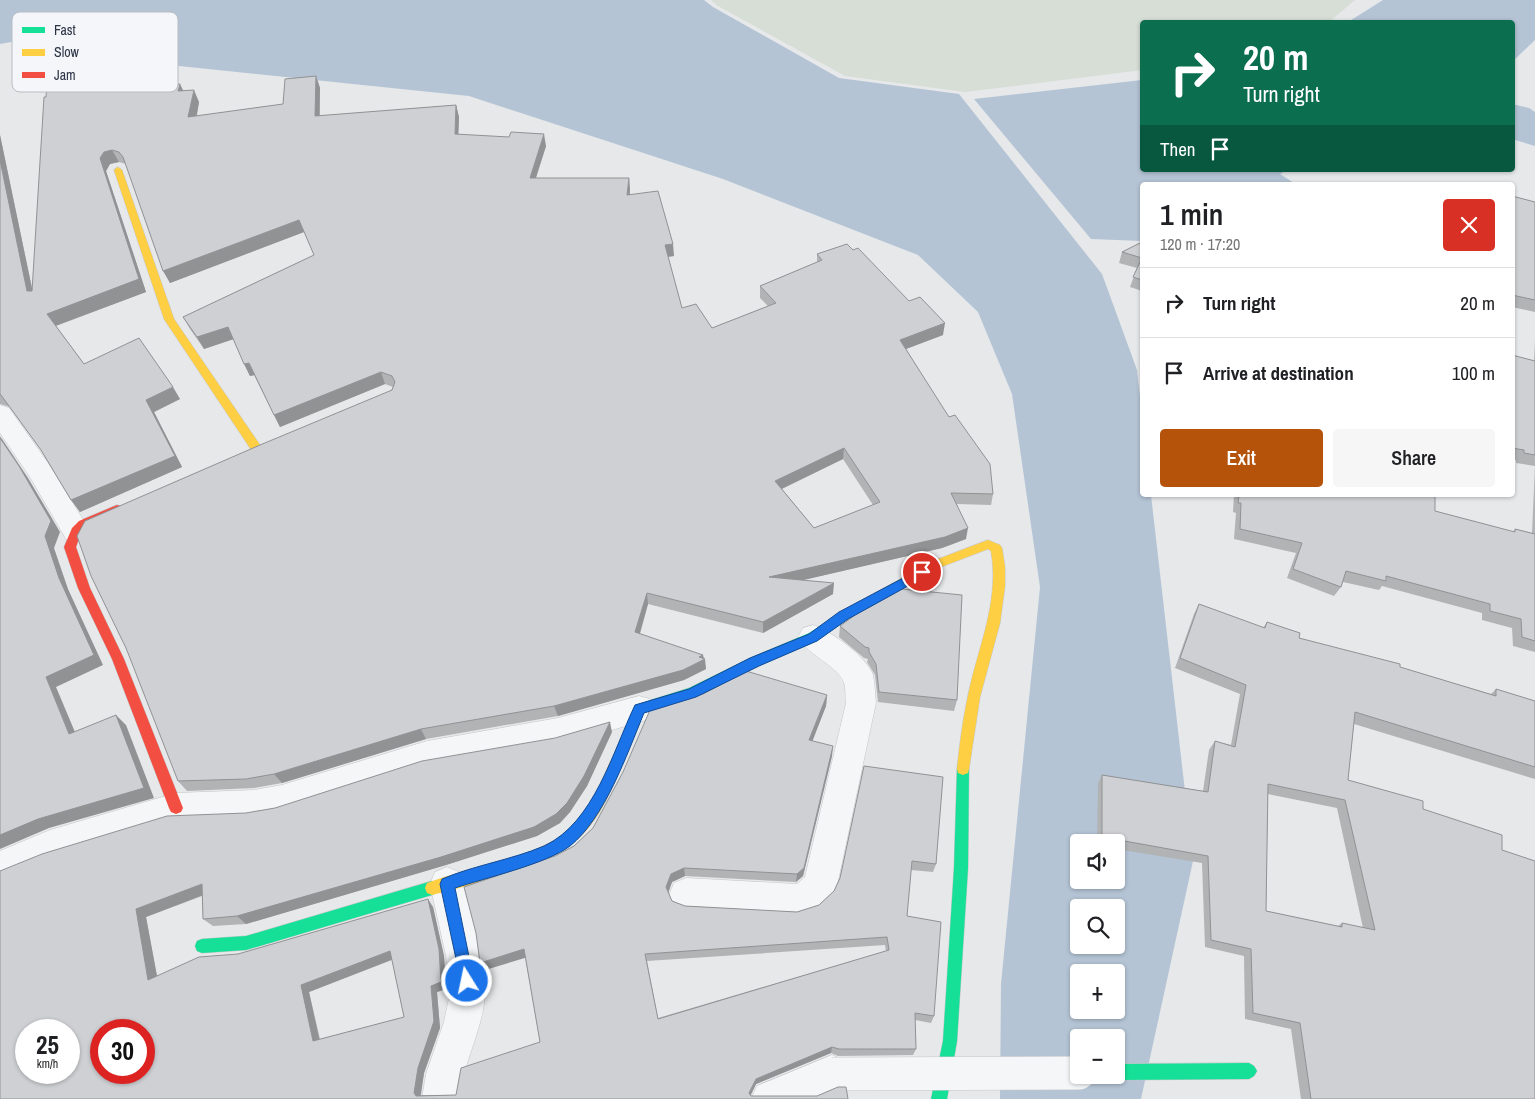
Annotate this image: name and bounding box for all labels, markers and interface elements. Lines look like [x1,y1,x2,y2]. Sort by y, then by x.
legend [12,12,178,92]
text: Fast [54,21,76,39]
text: 20 m [1243,34,1308,81]
icon: right [1160,40,1225,105]
text: Slow [54,43,80,61]
text: Jam [54,66,76,84]
text: Turn right [1243,79,1320,109]
icon: arrive [1206,135,1234,163]
text: Then [1160,136,1196,162]
text: 1 min [1160,194,1223,234]
button: close [1443,199,1495,251]
text: 120 m · 17:20 [1160,233,1240,255]
icon: right [1160,289,1188,317]
text: Turn right [1203,290,1275,316]
text: 20 m [1460,290,1495,316]
icon: arrive [1160,359,1188,387]
text: Arrive at destination [1203,360,1354,386]
text: 100 m [1452,360,1495,386]
button: Exit [1160,429,1323,487]
button: Share [1333,429,1495,487]
pin [901,551,943,593]
icon: arrive [908,558,936,586]
map controls [1070,834,1125,1084]
button: sound [1070,834,1125,889]
button: search [1070,899,1125,954]
position arrow [440,954,492,1006]
button: + [1070,964,1125,1019]
speed limit sign: 30 [90,1019,155,1084]
text: 25 [36,1028,59,1062]
button: − [1070,1029,1125,1084]
text: km/h [37,1056,58,1072]

